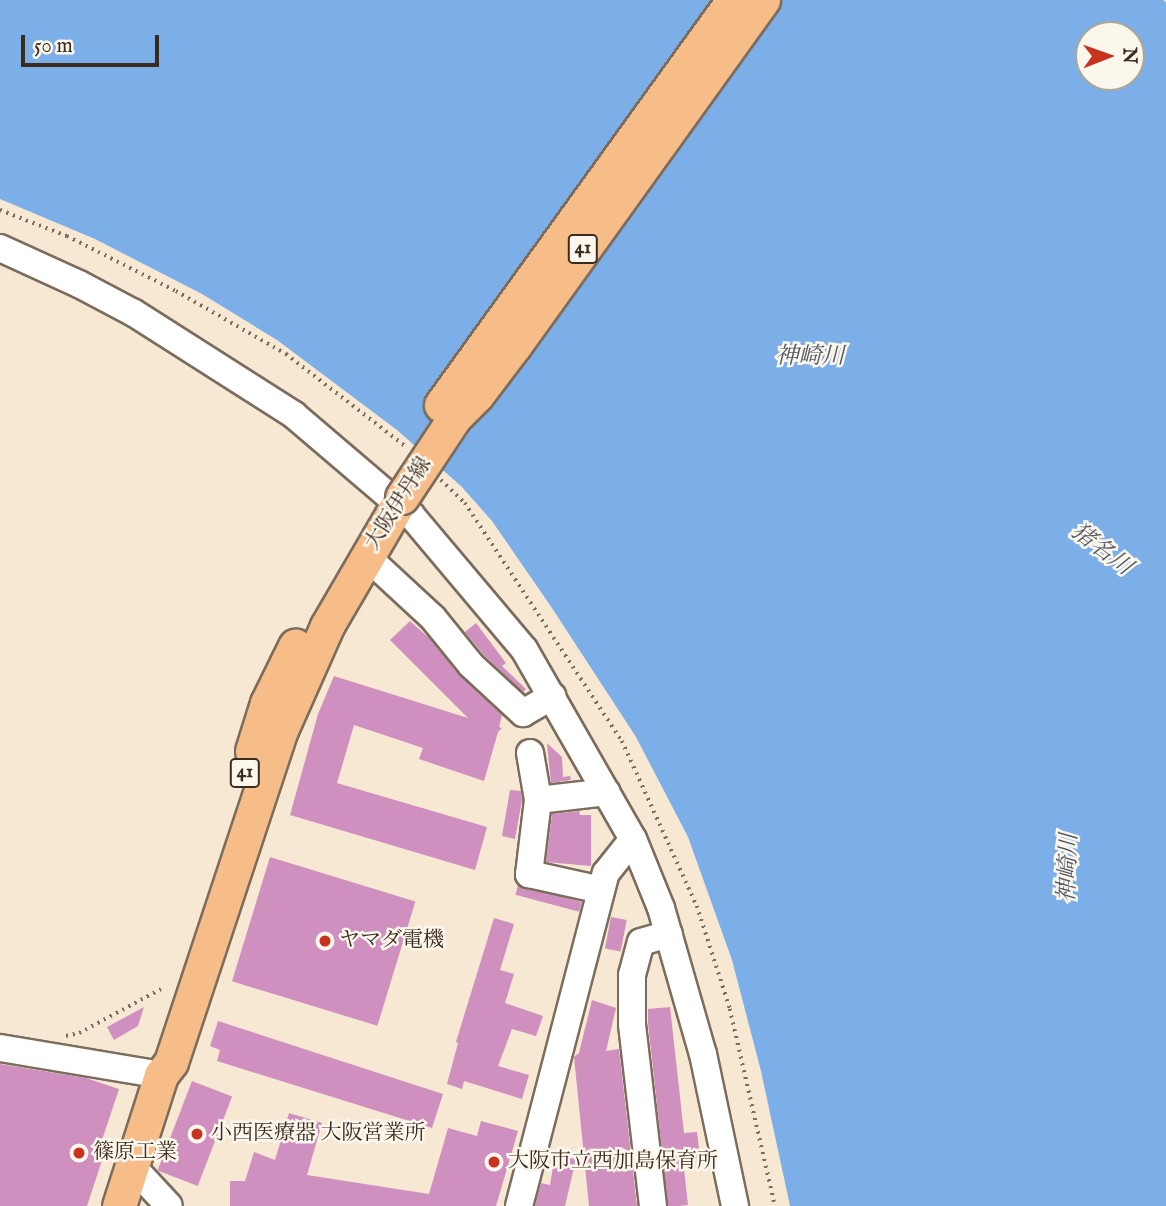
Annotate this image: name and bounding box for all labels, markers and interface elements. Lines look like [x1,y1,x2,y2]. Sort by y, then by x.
scale bar [24,21,163,65]
north arrow [1075,21,1145,91]
text: 50 m [34,33,73,60]
text: N [1117,47,1141,64]
road number: 41 [567,233,599,264]
water label: 神崎川 [776,343,844,371]
street label: 大阪伊丹線 [360,453,438,555]
water label: 猪名川 [1065,518,1137,582]
road number: 41 [229,758,261,788]
water label: 神崎川 [1054,833,1084,903]
place label: ヤマダ電機 [339,928,444,954]
marker: ヤマダ電機 [317,933,333,949]
place label: 小西医療器 大阪営業所 [211,1121,426,1147]
marker: 小西医療器 大阪営業所 [189,1126,205,1142]
place label: 篠原工業 [93,1140,177,1166]
marker: 篠原工業 [71,1145,87,1161]
place label: 大阪市立西加島保育所 [508,1149,718,1175]
marker: 大阪市立西加島保育所 [486,1154,502,1170]

